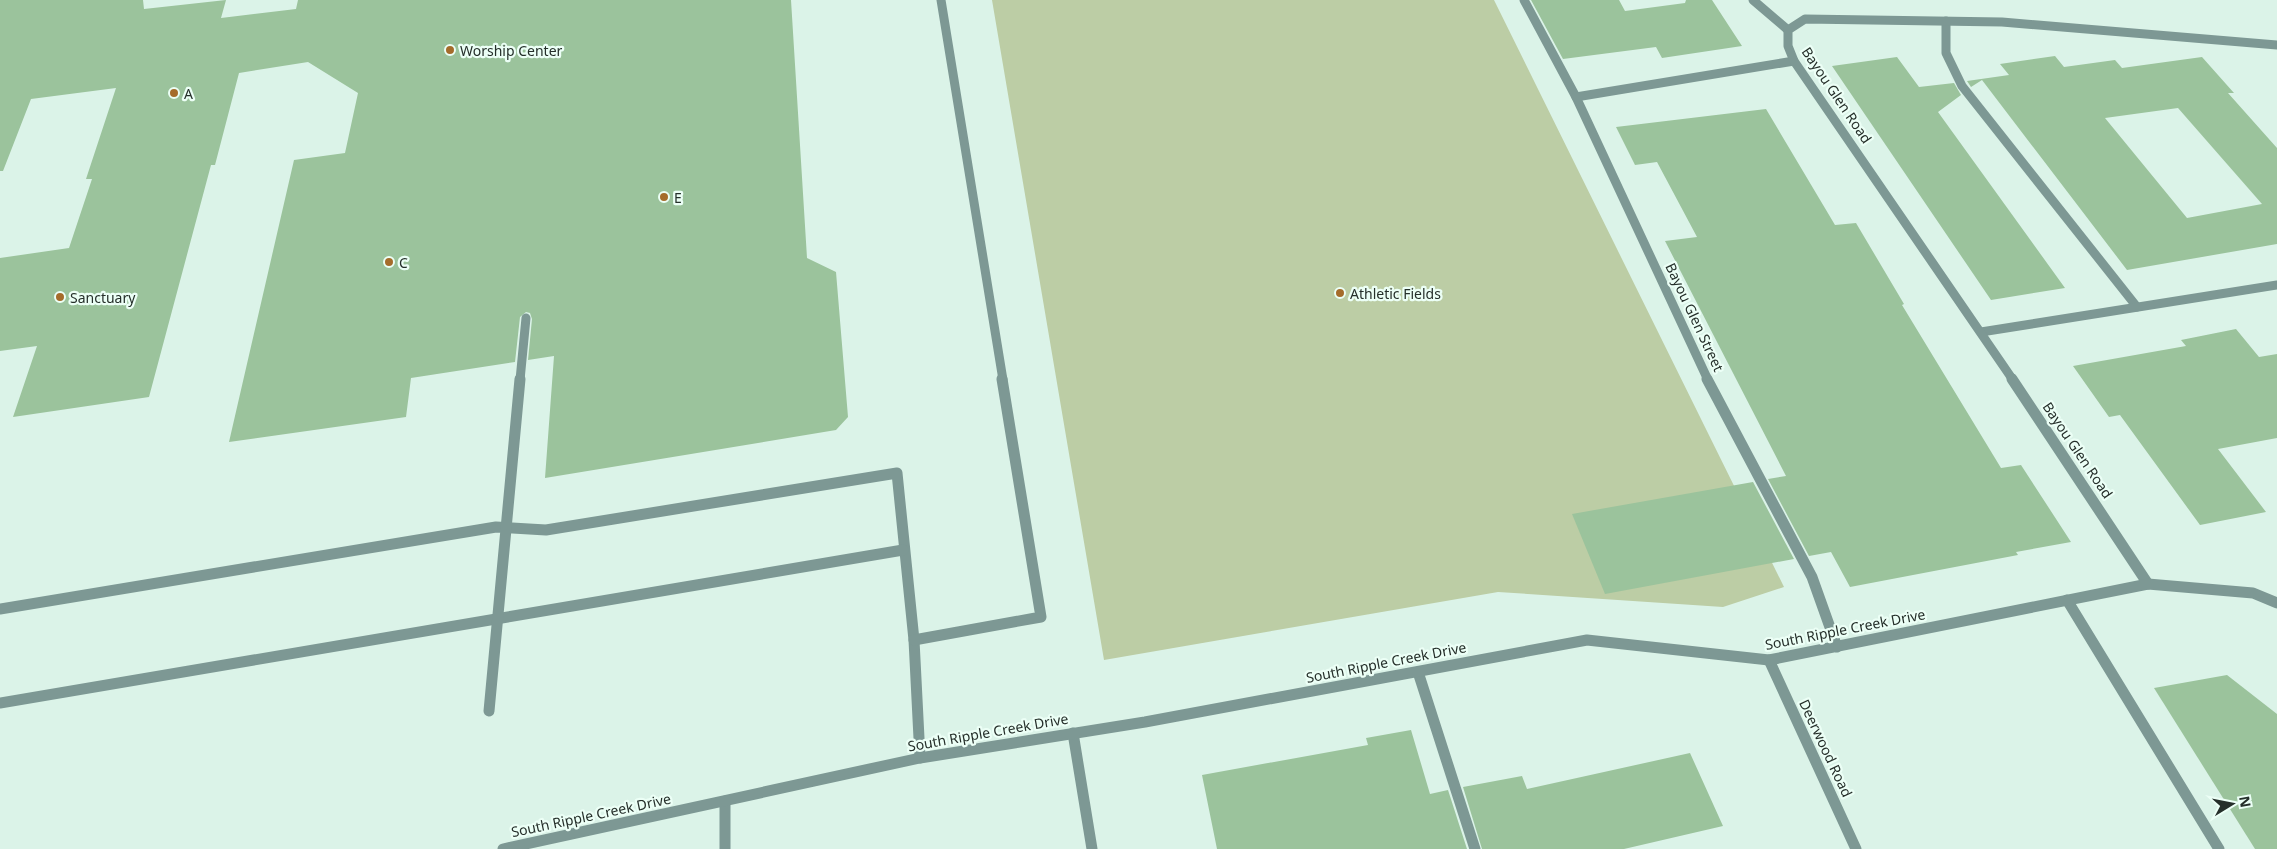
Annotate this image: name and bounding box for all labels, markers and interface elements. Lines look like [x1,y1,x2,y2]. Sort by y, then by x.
place label: Worship Center [460,41,563,60]
street label: Bayou Glen Road [1798,43,1876,147]
marker: Worship Center [444,44,456,56]
place label: A [184,84,193,103]
marker: A [168,87,180,99]
place label: E [674,188,682,207]
marker: E [658,191,670,203]
place label: C [399,253,408,272]
marker: C [383,256,395,268]
street label: Bayou Glen Street [1661,260,1729,374]
place label: Athletic Fields [1350,284,1441,303]
marker: Athletic Fields [1334,287,1346,299]
place label: Sanctuary [70,288,136,307]
marker: Sanctuary [54,291,66,303]
street label: Bayou Glen Road [2039,398,2117,502]
street label: South Ripple Creek Drive [1763,604,1927,654]
street label: South Ripple Creek Drive [1304,637,1468,687]
street label: Deerwood Road [1795,696,1857,800]
street label: South Ripple Creek Drive [906,708,1070,755]
north arrow [2207,779,2257,829]
street label: South Ripple Creek Drive [509,789,673,841]
text: N [2235,794,2256,809]

